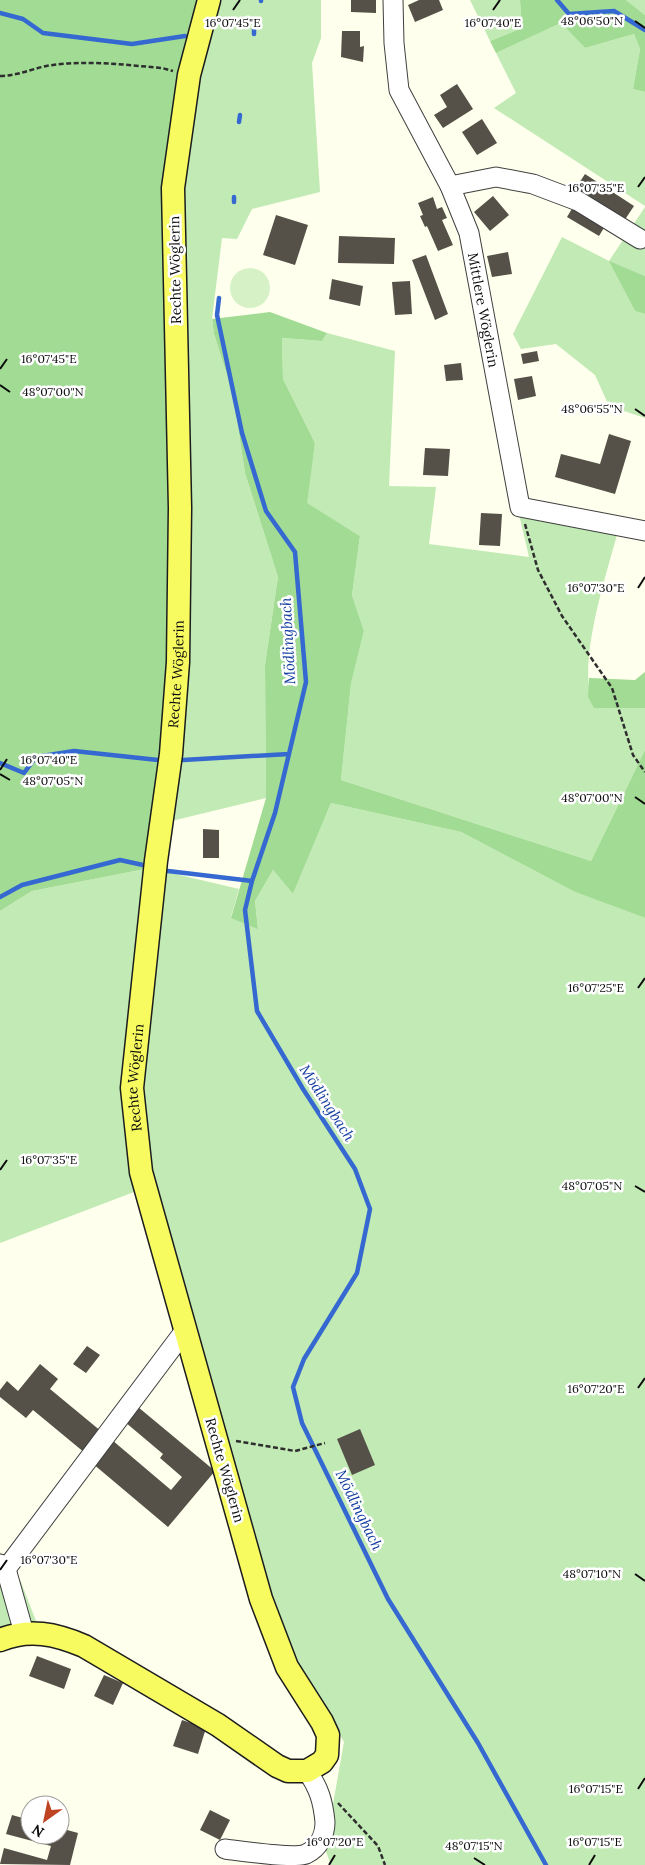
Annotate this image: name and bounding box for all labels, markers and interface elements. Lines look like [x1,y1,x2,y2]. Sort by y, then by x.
text: 48°06'50"N [561,13,623,28]
text: 16°07'45"E [205,15,261,30]
text: 16°07'40"E [465,15,521,30]
text: 16°07'35"E [568,180,624,195]
street label: Rechte Wöglerin [165,215,185,324]
street label: Mittlere Wöglerin [464,251,503,369]
text: 16°07'45"E [21,351,77,366]
text: 48°07'00"N [22,384,84,399]
text: 48°06'55"N [561,401,623,416]
text: 16°07'30"E [567,580,625,595]
water label: Mödlingbach [276,597,299,685]
street label: Rechte Wöglerin [164,619,188,729]
text: 16°07'40"E [21,752,77,767]
text: 48°07'05"N [23,773,83,788]
text: 48°07'00"N [561,790,623,805]
text: 16°07'25"E [568,980,624,995]
street label: Rechte Wöglerin [123,1022,148,1132]
water label: Mödlingbach [296,1061,359,1145]
text: 16°07'35"E [21,1152,77,1167]
text: 48°07'05"N [562,1178,622,1193]
text: 16°07'20"E [568,1381,624,1396]
street label: Rechte Wöglerin [201,1416,249,1525]
water label: Mödlingbach [332,1466,387,1554]
text: 16°07'30"E [20,1552,78,1567]
text: 48°07'10"N [563,1566,621,1581]
text: 16°07'15"E [569,1781,623,1796]
north arrow [20,1795,70,1845]
text: N [28,1820,47,1841]
text: 16°07'20"E [307,1834,363,1849]
text: 16°07'15"E [568,1834,622,1849]
text: 48°07'15"N [445,1838,503,1853]

